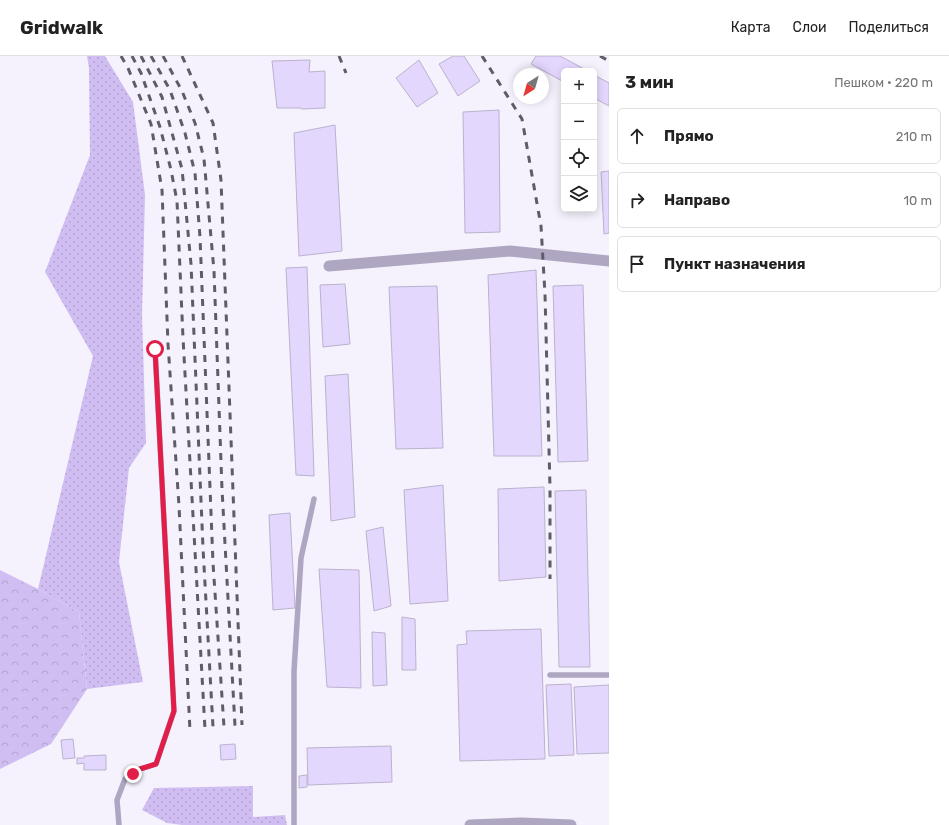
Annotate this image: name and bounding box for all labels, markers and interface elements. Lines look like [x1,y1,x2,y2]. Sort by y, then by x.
text: Gridwalk [20,16,103,39]
text: Карта [731,19,771,36]
text: Слои [793,19,827,36]
text: Поделиться [849,19,929,36]
north arrow [513,68,549,104]
map controls [561,68,597,212]
button: + [561,68,597,104]
text: 3 мин [625,72,674,92]
text: Пешком · 220 m [834,75,933,90]
button: − [561,104,597,140]
icon: ahead [626,125,648,147]
text: Прямо [664,127,714,145]
text: 210 m [896,129,932,144]
button: locate [561,140,597,176]
button: layers [561,176,597,212]
icon: right [626,189,648,211]
text: Направо [664,191,730,209]
text: 10 m [903,193,932,208]
icon: arrive [626,253,648,275]
text: Пункт назначения [664,255,806,273]
route start [146,340,164,358]
route end [124,765,142,783]

